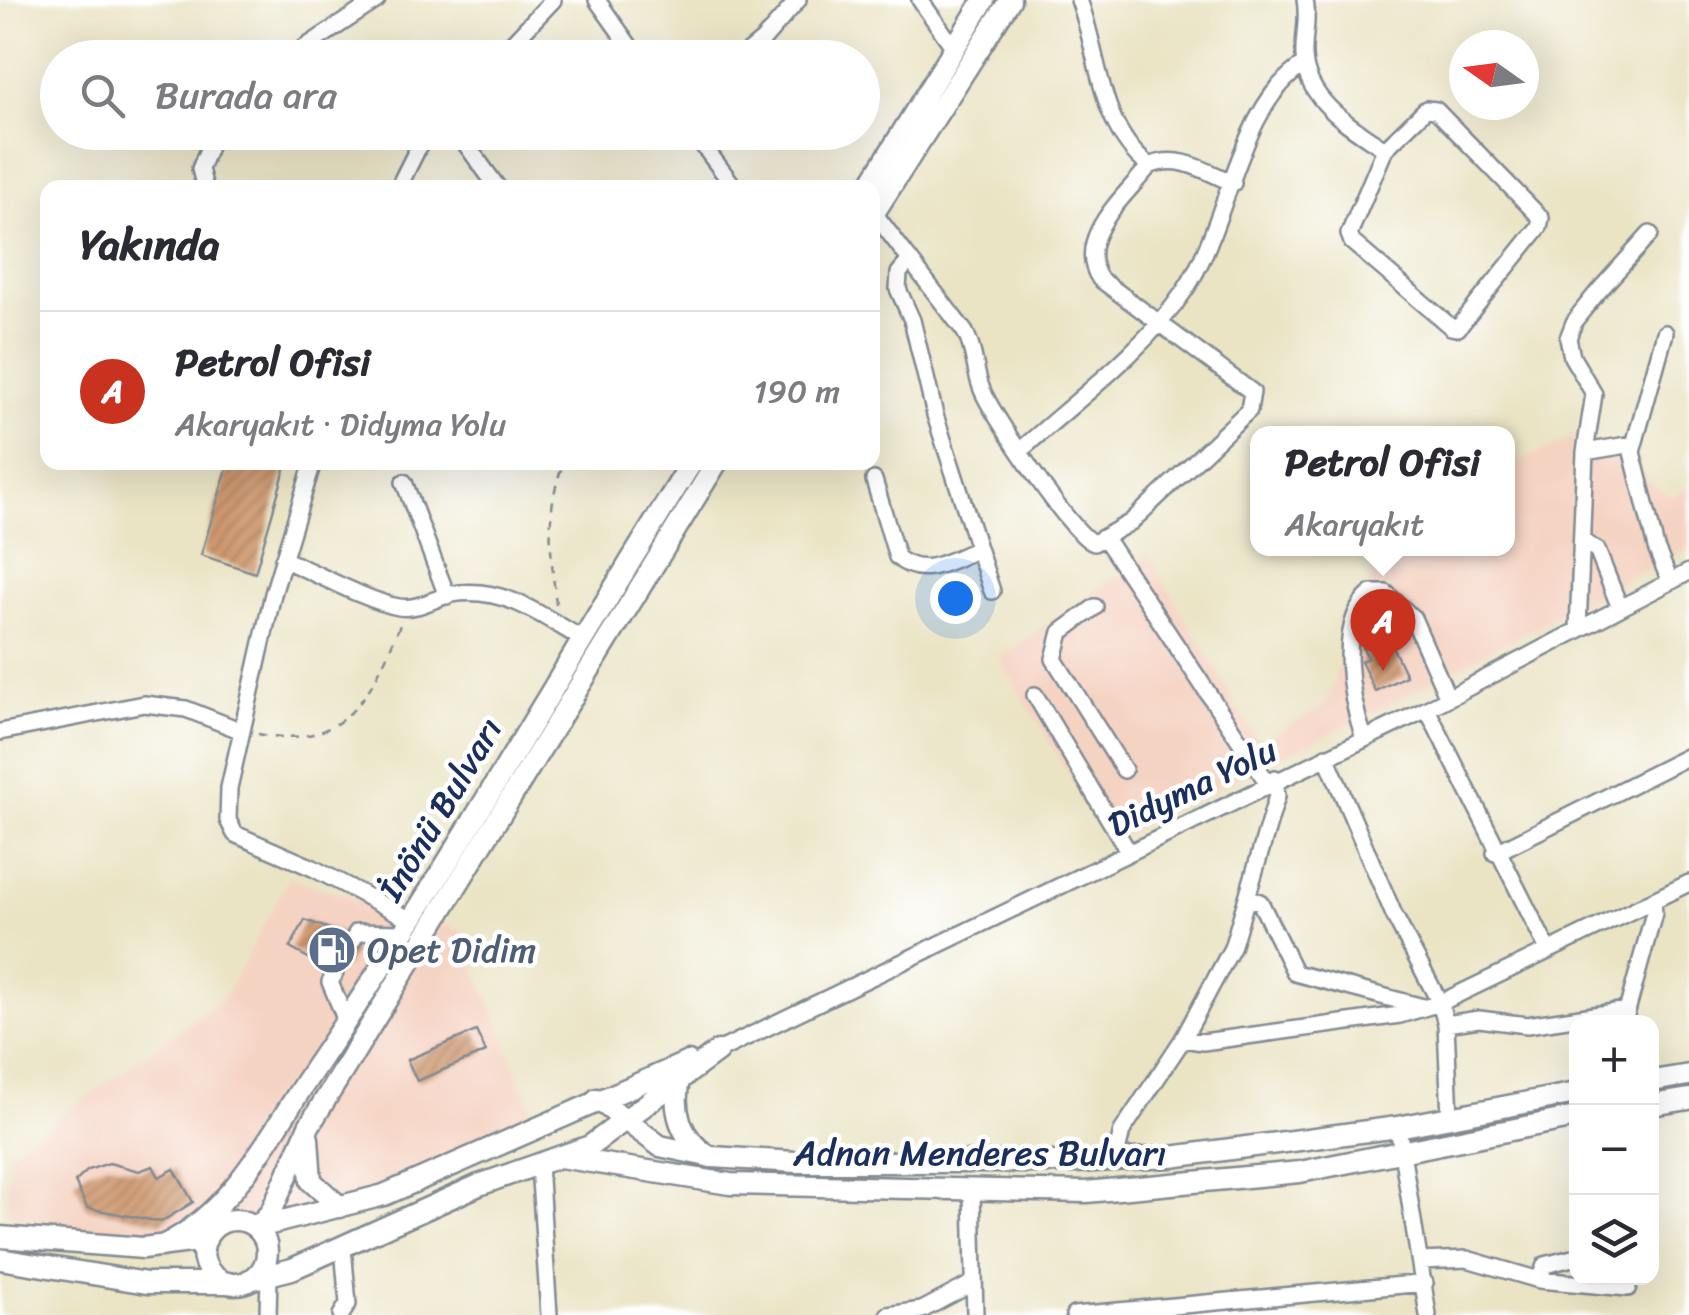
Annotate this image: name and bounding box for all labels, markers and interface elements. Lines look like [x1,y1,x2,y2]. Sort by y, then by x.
north arrow [1449,30,1539,120]
search box [40,40,880,150]
text: Burada ara [155,62,337,129]
icon: search [75,68,130,123]
text: Yakında [80,208,220,282]
text: Petrol Ofisi [175,329,371,396]
text: A [102,363,123,420]
text: 190 m [754,363,840,420]
text: Akaryakıt · Didyma Yolu [175,396,506,453]
popup [1250,426,1515,556]
text: Petrol Ofisi [1285,429,1480,496]
text: Akaryakıt [1285,496,1424,553]
your location [930,573,981,624]
pin: A [1350,588,1416,671]
street label: İnönü Bulvarı [360,705,520,914]
street label: Didyma Yolu [1097,719,1288,855]
place label: Opet Didim [367,919,536,981]
fuel station icon: Opet Didim [306,924,358,976]
map controls [1569,1015,1659,1285]
button: + [1569,1015,1659,1105]
button: − [1569,1105,1659,1195]
street label: Adnan Menderes Bulvarı [793,1122,1166,1184]
button: layers [1569,1195,1659,1285]

